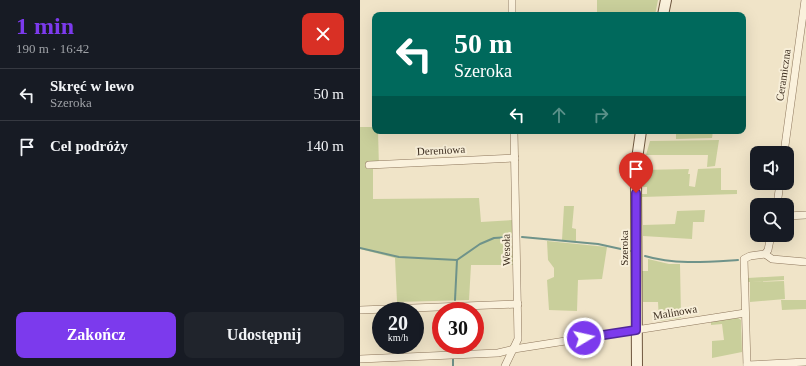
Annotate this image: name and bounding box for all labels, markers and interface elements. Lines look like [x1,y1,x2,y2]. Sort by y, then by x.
text: 1 min [16,13,74,39]
button: close [302,13,344,55]
icon: left [388,28,440,80]
text: 50 m [454,28,512,59]
text: 190 m · 16:42 [16,41,89,56]
street label: Ceramiczna [773,48,793,102]
text: Szeroka [454,61,512,81]
text: Skręć w lewo [50,78,134,94]
icon: left [16,84,38,106]
text: 50 m [314,86,344,102]
text: Szeroka [50,95,92,110]
icon: left [506,104,528,126]
icon: ahead [548,104,570,126]
icon: right [590,104,612,126]
icon: arrive [16,136,38,158]
text: Cel podróży [50,138,128,154]
text: 140 m [306,138,344,154]
street label: Dereniowa [417,143,466,157]
map controls [750,146,794,242]
button: sound [750,146,794,190]
pin [619,152,653,193]
icon: arrive [625,158,647,180]
button: search [750,198,794,242]
street label: Szeroka [618,230,630,266]
street label: Wesoła [500,234,512,266]
speed limit sign: 30 [432,302,484,354]
street label: Malinowa [652,302,698,322]
button: Zakończ [16,312,176,358]
button: Udostępnij [184,312,344,358]
text: 20 [388,312,408,334]
position arrow [563,317,605,359]
text: km/h [388,332,408,343]

